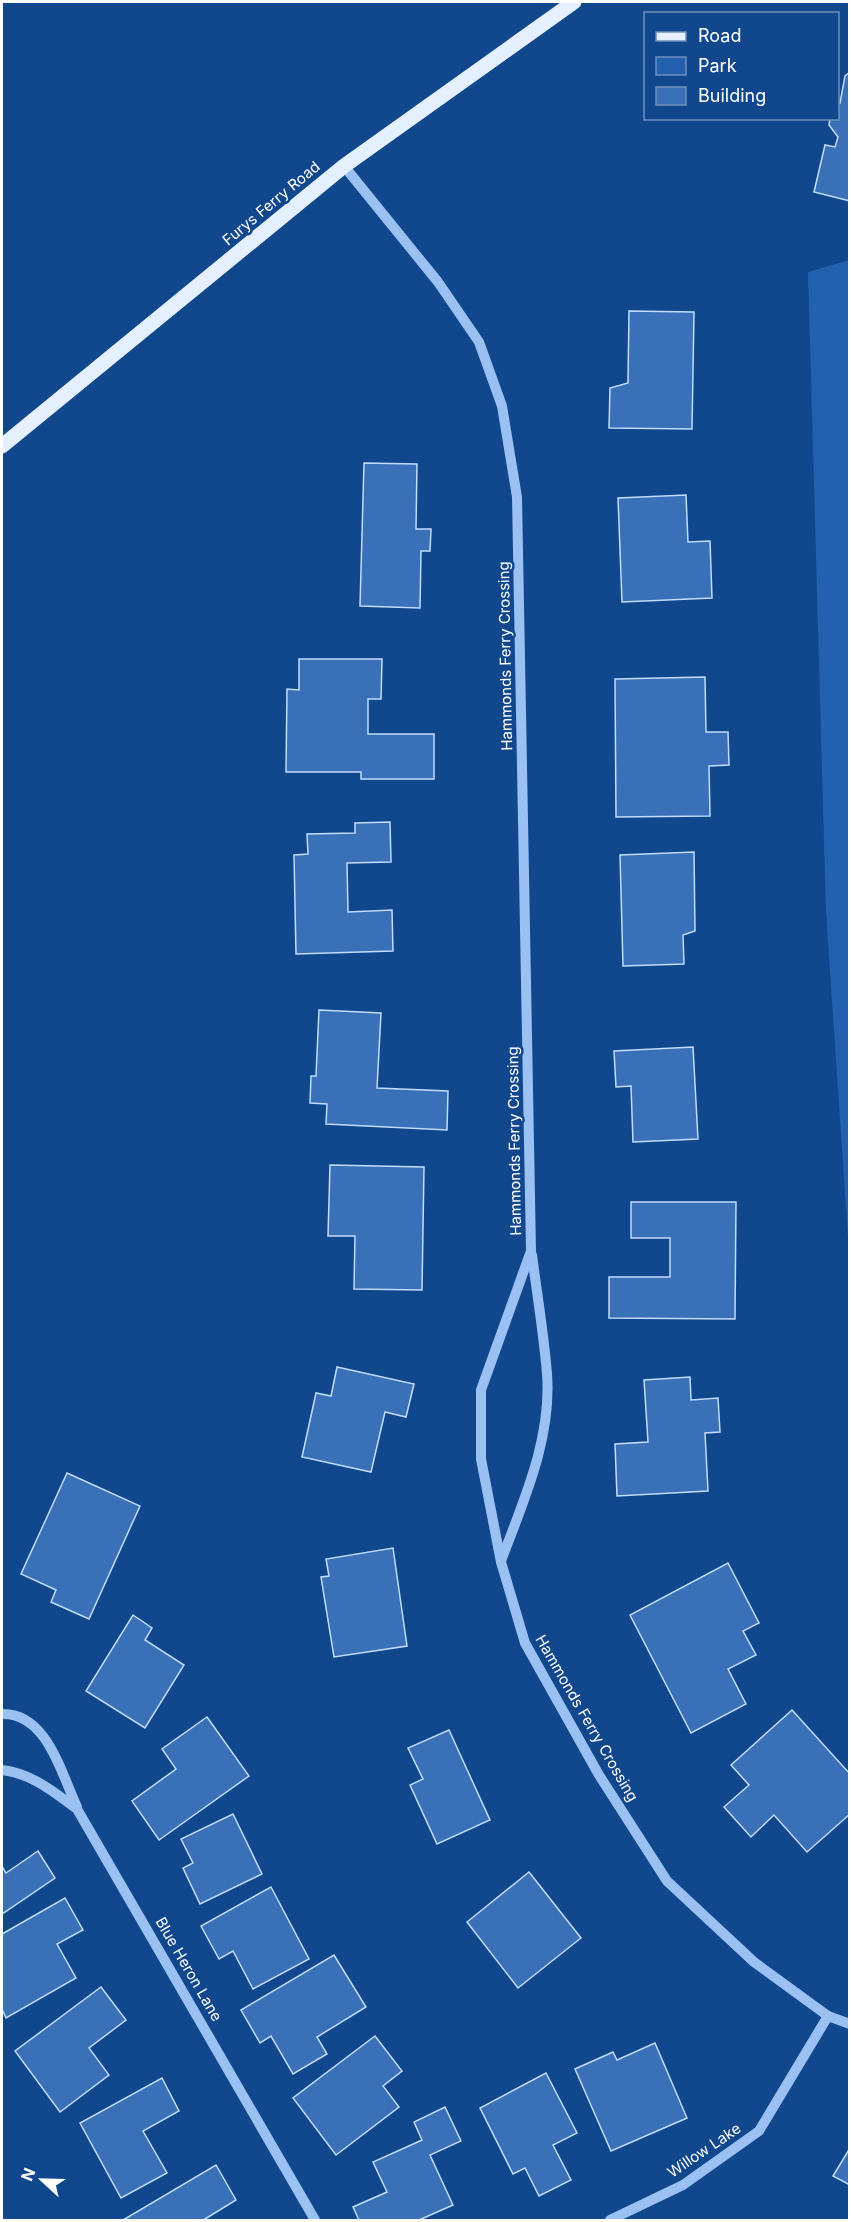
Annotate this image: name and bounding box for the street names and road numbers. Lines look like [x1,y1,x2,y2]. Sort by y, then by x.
street label: Furys Ferry Road [218,157,324,249]
street label: Hammonds Ferry Crossing [494,561,516,751]
street label: Hammonds Ferry Crossing [503,1046,525,1236]
street label: Hammonds Ferry Crossing [531,1631,643,1805]
street label: Blue Heron Lane [151,1914,227,2024]
street label: Willow Lake [664,2119,744,2181]

